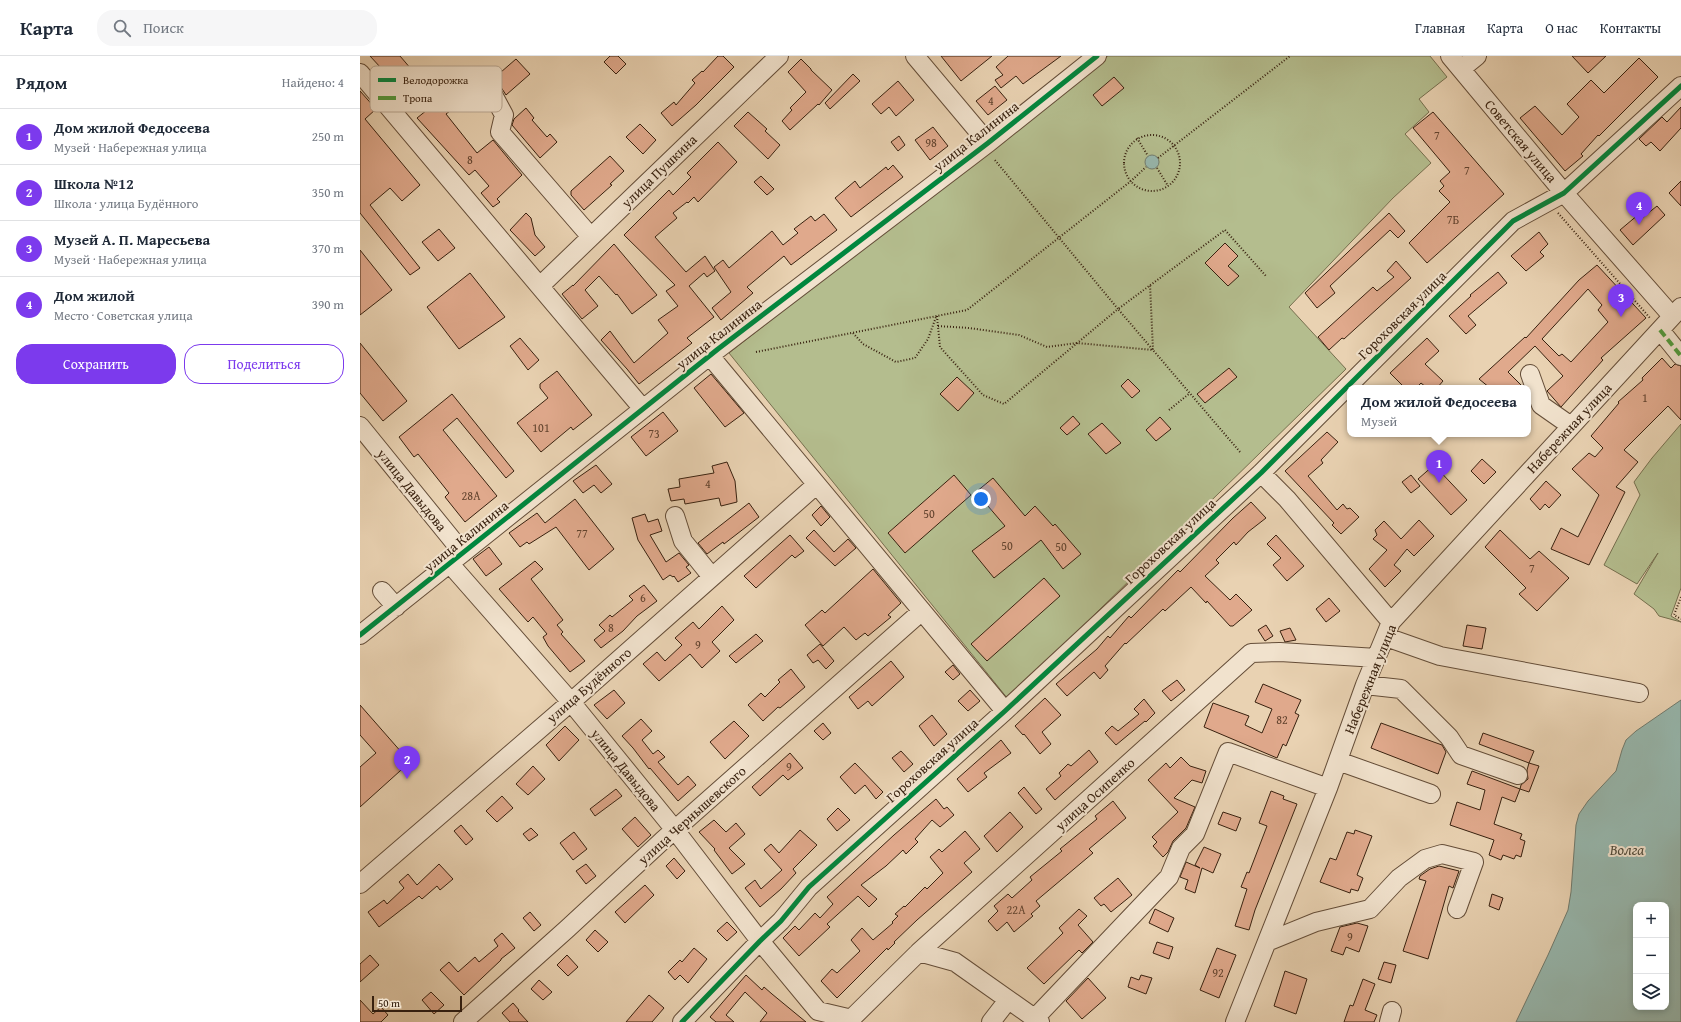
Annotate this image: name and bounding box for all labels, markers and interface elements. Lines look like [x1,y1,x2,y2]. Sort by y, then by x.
search box [97,10,377,46]
text: Карта [20,14,73,42]
icon: search [111,17,133,39]
text: Поиск [143,17,184,38]
text: Главная [1415,18,1465,38]
text: Карта [1487,18,1523,38]
text: О нас [1545,18,1578,38]
text: Контакты [1600,18,1661,38]
legend [370,66,502,112]
text: Рядом [16,70,67,95]
text: Велодорожка [403,72,469,88]
text: Найдено: 4 [282,73,344,92]
text: Тропа [403,90,433,106]
house number: 4 [988,92,994,109]
street label: Советская улица [1480,95,1562,187]
street label: улица Калинина [928,96,1023,176]
text: Дом жилой Федосеева [54,117,210,138]
text: 1 [26,127,32,146]
text: 250 m [312,127,344,146]
house number: 7 [1434,127,1440,144]
street label: улица Пушкина [616,130,701,213]
house number: 98 [925,134,937,151]
text: Музей · Набережная улица [54,138,207,157]
house number: 8 [467,151,473,168]
house number: 7 [1464,162,1470,179]
text: Школа №12 [54,173,134,194]
text: 2 [26,183,32,202]
text: 350 m [312,183,344,202]
pin: 4 [1626,192,1652,225]
text: Школа · улица Будённого [54,194,199,213]
house number: 7Б [1447,211,1459,228]
text: Музей А. П. Маресьева [54,229,210,250]
text: 3 [26,239,32,258]
text: 370 m [312,239,344,258]
text: Музей · Набережная улица [54,250,207,269]
street label: Гороховская улица [1353,266,1451,364]
pin: 3 [1608,284,1634,317]
text: Дом жилой [54,285,135,306]
street label: улица Калинина [671,294,766,374]
text: 4 [26,295,32,314]
text: 390 m [312,295,344,314]
text: Место · Советская улица [54,306,193,325]
button: Сохранить [16,344,176,384]
button: Поделиться [184,344,344,384]
street label: Набережная улица [1522,378,1616,478]
popup [1347,385,1531,437]
house number: 1 [1642,389,1648,406]
text: Дом жилой Федосеева [1361,391,1517,412]
text: Музей [1361,412,1397,431]
house number: 101 [532,419,550,436]
house number: 73 [648,425,660,442]
street label: улица Давыдова [372,444,452,536]
pin: 1 [1426,450,1452,483]
house number: 4 [705,475,711,492]
house number: 28А [462,487,481,504]
your location [971,489,991,509]
street label: Гороховская улица [1120,493,1220,589]
street label: улица Калинина [419,495,513,577]
house number: 50 [923,505,935,522]
house number: 77 [576,525,588,542]
house number: 50 [1001,537,1013,554]
house number: 50 [1055,538,1067,555]
house number: 7 [1529,560,1535,577]
house number: 6 [640,589,646,606]
house number: 8 [608,619,614,636]
street label: Набережная улица [1339,621,1401,737]
house number: 9 [695,636,701,653]
street label: улица Будённого [541,642,636,728]
house number: 82 [1276,711,1288,728]
street label: Гороховская улица [881,713,983,807]
street label: улица Давыдова [586,724,666,816]
pin: 2 [394,746,420,779]
street label: улица Осипенко [1050,753,1139,836]
house number: 9 [786,758,792,775]
street label: улица Чернышевского [633,761,750,870]
water label: Волга [1609,839,1644,860]
house number: 22А [1007,901,1026,918]
map controls [1633,902,1669,1010]
button: + [1633,902,1669,938]
house number: 9 [1347,928,1353,945]
button: − [1633,938,1669,974]
house number: 92 [1212,964,1224,981]
button: layers [1633,974,1669,1010]
scale bar [372,994,462,1013]
text: 50 m [378,995,400,1011]

